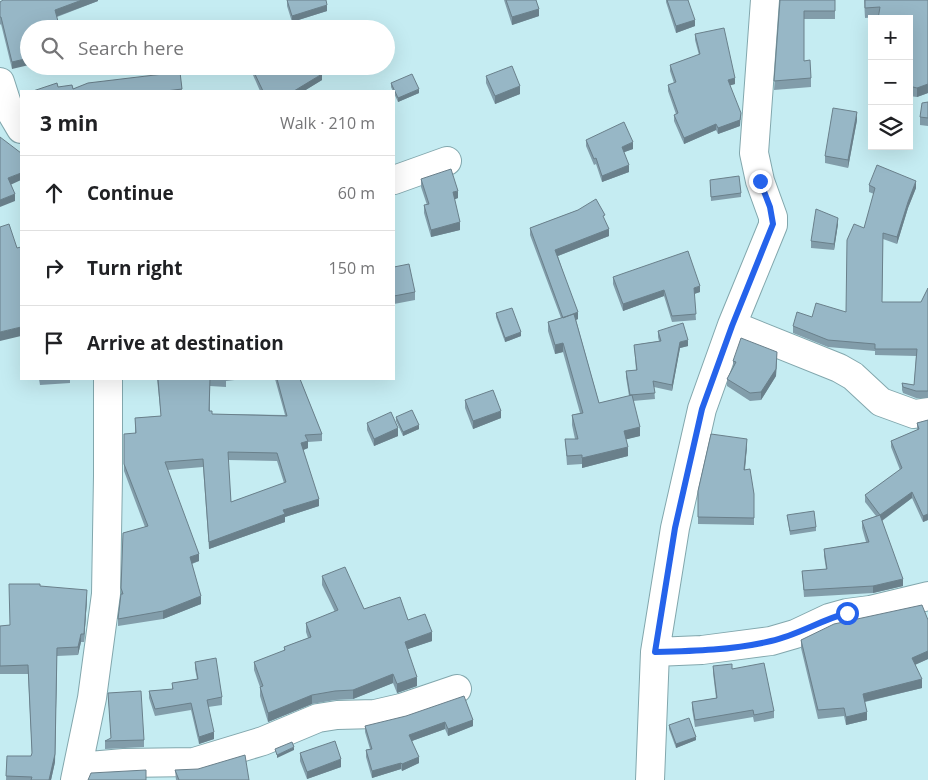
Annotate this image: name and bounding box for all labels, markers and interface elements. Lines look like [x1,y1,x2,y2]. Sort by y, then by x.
map controls [868,15,913,150]
button: + [868,15,913,60]
search box [20,20,395,75]
icon: search [38,34,66,62]
text: Search here [78,35,184,61]
button: − [868,60,913,105]
button: layers [868,105,913,150]
text: 3 min [40,109,98,137]
text: Walk · 210 m [280,112,375,134]
route end [749,170,772,193]
icon: ahead [40,179,68,207]
text: Continue [87,180,174,206]
text: 60 m [338,182,375,204]
icon: right [40,254,68,282]
text: Turn right [87,255,182,281]
text: 150 m [329,257,375,279]
icon: arrive [40,329,68,357]
text: Arrive at destination [87,330,284,356]
route start [836,602,859,625]

